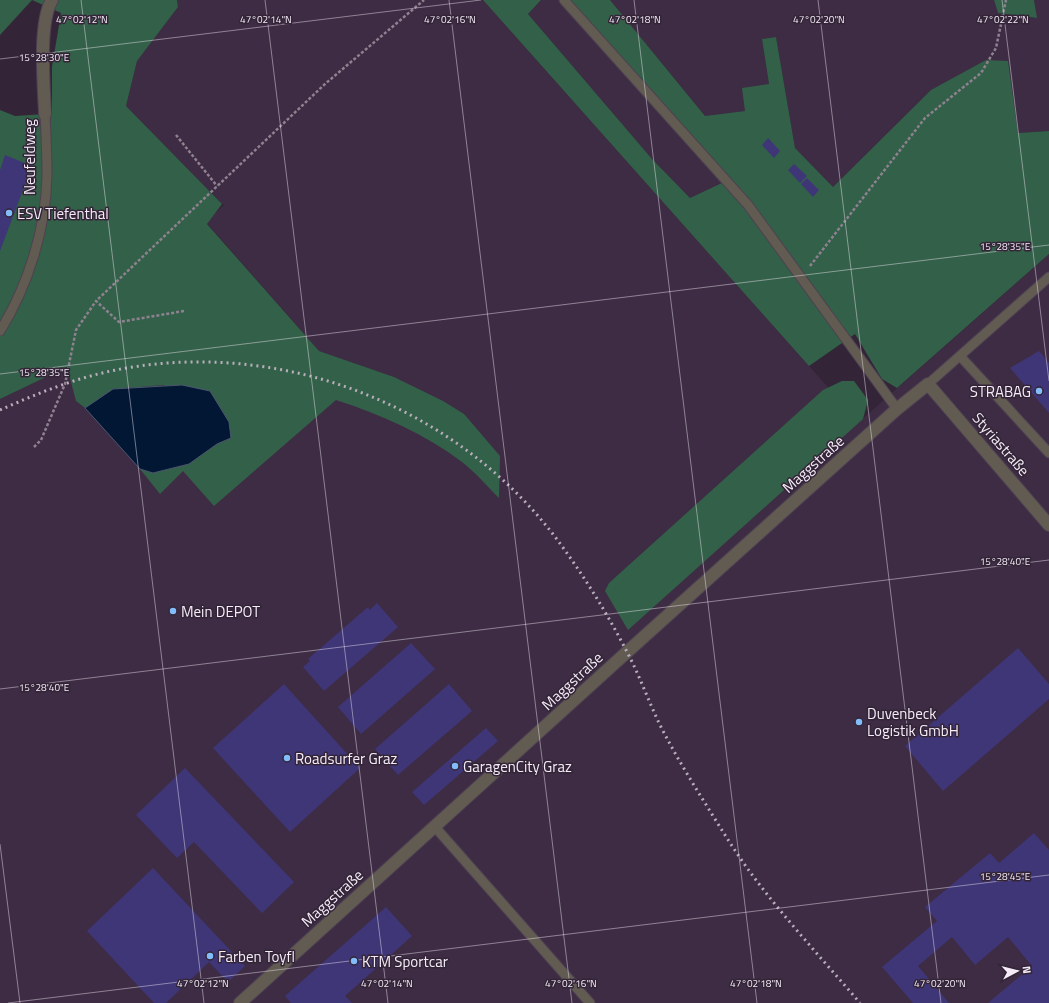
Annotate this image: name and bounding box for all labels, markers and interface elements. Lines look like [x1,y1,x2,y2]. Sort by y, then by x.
text: 47°02'12"N [56,12,108,27]
text: 47°02'14"N [240,12,292,27]
text: 47°02'16"N [424,12,476,27]
text: 47°02'18"N [609,12,661,27]
text: 47°02'20"N [793,12,845,27]
text: 47°02'22"N [977,12,1029,27]
text: 15°28'30"E [19,50,70,65]
street label: Neufeldweg [18,119,41,195]
place label: ESV Tiefenthal [17,202,109,225]
marker: ESV Tiefenthal [4,208,14,218]
text: 15°28'35"E [980,239,1031,254]
text: 15°28'35"E [19,365,70,380]
place label: STRABAG [970,380,1031,403]
marker: STRABAG [1034,386,1044,396]
street label: Styriastraße [967,407,1035,481]
street label: Maggstraße [777,430,849,498]
text: 15°28'40"E [980,554,1031,569]
place label: Mein DEPOT [181,600,260,623]
marker: Mein DEPOT [168,606,178,616]
street label: Maggstraße [536,646,608,716]
text: 15°28'40"E [19,680,70,695]
place label: Duvenbeck Logistik GmbH [867,702,959,742]
marker: Duvenbeck Logistik GmbH [854,717,864,727]
place label: Roadsurfer Graz [295,747,397,770]
marker: Roadsurfer Graz [282,753,292,763]
place label: GaragenCity Graz [463,755,572,778]
marker: GaragenCity Graz [450,761,460,771]
street label: Maggstraße [296,864,368,932]
text: 15°28'45"E [980,869,1031,884]
place label: Farben Toyfl [218,945,295,968]
place label: KTM Sportcar [362,950,448,973]
marker: Farben Toyfl [205,951,215,961]
north arrow [997,951,1037,991]
marker: KTM Sportcar [349,956,359,966]
text: N [1019,965,1035,975]
text: 47°02'12"N [177,976,229,991]
text: 47°02'14"N [361,976,413,991]
text: 47°02'16"N [545,976,597,991]
text: 47°02'18"N [730,976,782,991]
text: 47°02'20"N [914,976,966,991]

